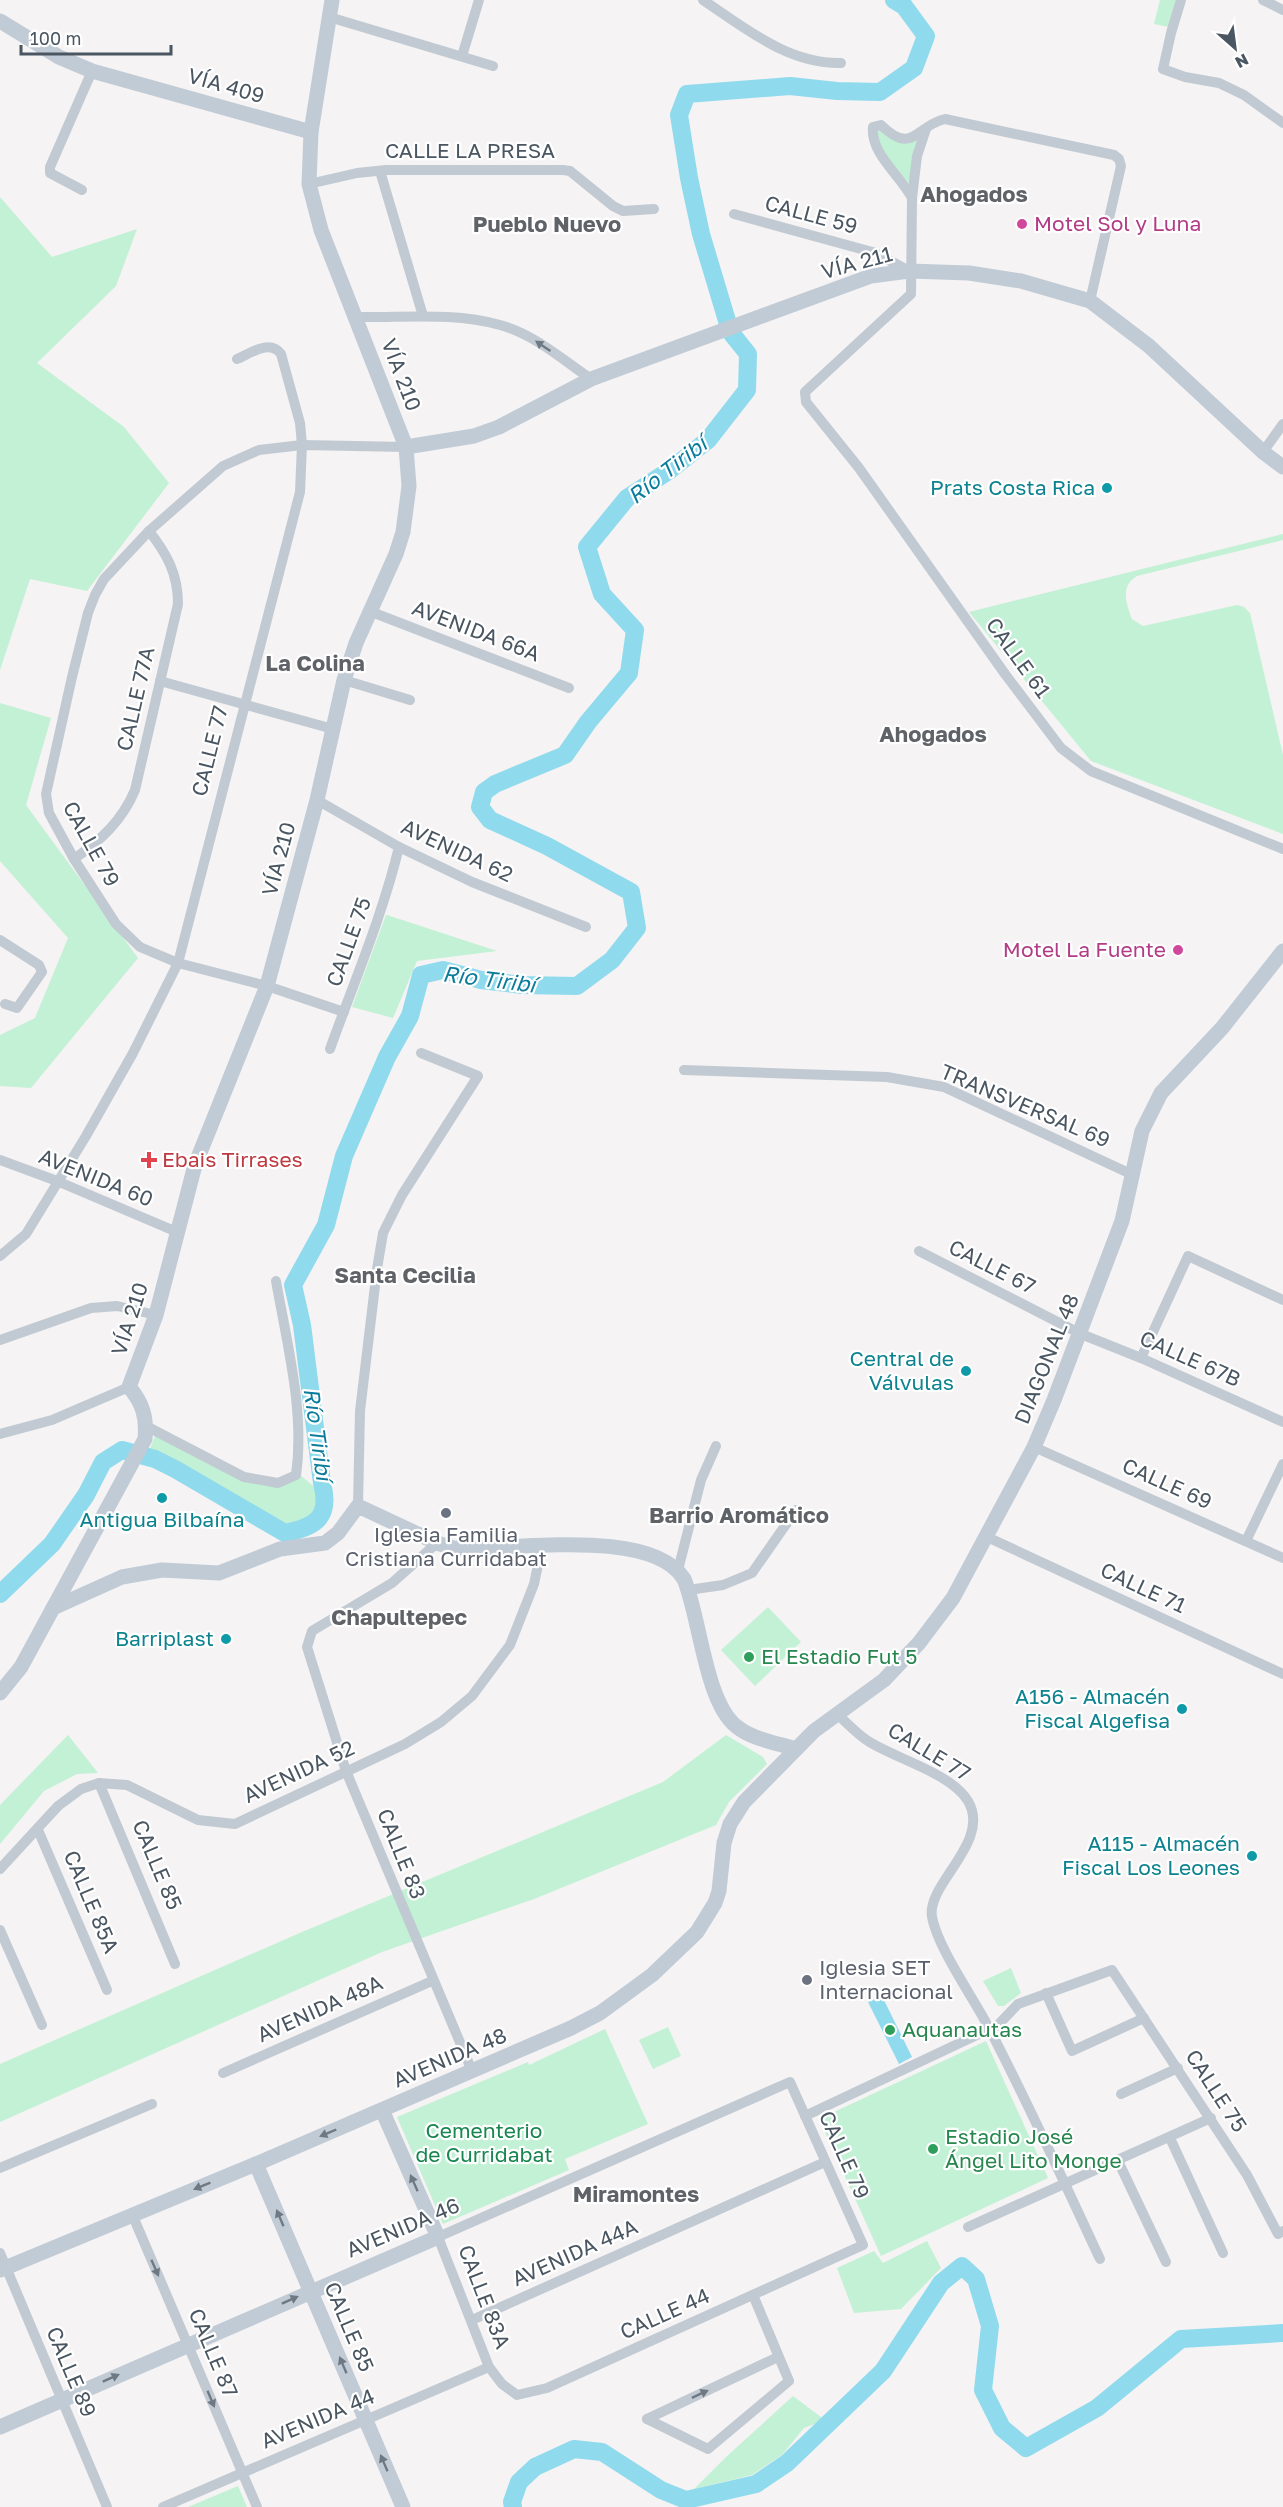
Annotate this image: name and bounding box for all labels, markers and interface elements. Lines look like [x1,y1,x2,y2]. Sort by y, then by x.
scale bar [21,18,171,56]
north arrow [1205,18,1265,78]
text: 100 m [30,27,81,49]
text: N [1232,50,1252,73]
street label: VÍA 409 [185,62,268,108]
street label: CALLE LA PRESA [385,137,555,163]
district label: Ahogados [920,180,1028,207]
street label: CALLE 59 [762,189,860,239]
district label: Pueblo Nuevo [473,210,621,237]
place label: Motel Sol y Luna [1034,210,1201,236]
marker: Motel Sol y Luna [1015,217,1029,231]
street label: VÍA 211 [818,240,895,284]
street label: VÍA 210 [376,335,428,414]
one-way arrow [535,341,551,352]
water label: Río Tiribí [622,427,716,509]
place label: Prats Costa Rica [930,474,1095,500]
marker: Prats Costa Rica [1100,481,1114,495]
street label: AVENIDA 66A [409,594,544,666]
street label: CALLE 61 [981,612,1057,703]
street label: CALLE 77A [110,644,160,753]
district label: La Colina [265,649,365,676]
street label: CALLE 77 [185,703,233,799]
district label: Ahogados [879,720,987,747]
street label: CALLE 79 [58,796,126,891]
street label: AVENIDA 62 [398,813,517,887]
street label: VÍA 210 [256,819,300,899]
street label: CALLE 75 [320,893,376,990]
place label: Motel La Fuente [1003,936,1166,962]
marker: Motel La Fuente [1171,943,1185,957]
water label: Río Tiribí [441,959,543,998]
street label: TRANSVERSAL 69 [937,1058,1114,1153]
street label: AVENIDA 60 [35,1142,157,1212]
place label: Ebais Tirrases [162,1146,303,1172]
marker: Ebais Tirrases [140,1151,158,1169]
street label: CALLE 67 [945,1233,1040,1299]
district label: Santa Cecilia [334,1261,476,1288]
street label: VÍA 210 [105,1279,153,1359]
street label: DIAGONAL 48 [1008,1290,1084,1428]
street label: CALLE 67B [1136,1324,1245,1392]
place label: Central de Válvulas [850,1345,954,1395]
marker: Central de Válvulas [959,1364,973,1378]
water label: Río Tiribí [299,1386,339,1488]
street label: CALLE 69 [1119,1452,1216,1514]
marker: Antigua Bilbaína [155,1491,169,1505]
district label: Barrio Aromático [649,1501,829,1528]
place label: Antigua Bilbaína [79,1506,245,1532]
marker: Iglesia Familia Cristiana Curridabat [439,1506,453,1520]
place label: Iglesia Familia Cristiana Curridabat [345,1521,547,1571]
street label: CALLE 71 [1097,1556,1190,1618]
district label: Chapultepec [331,1603,467,1630]
place label: Barriplast [115,1625,214,1651]
marker: Barriplast [219,1632,233,1646]
place label: El Estadio Fut 5 [761,1643,917,1669]
marker: El Estadio Fut 5 [742,1650,756,1664]
place label: A156 - Almacén Fiscal Algefisa [1015,1683,1170,1733]
marker: A156 - Almacén Fiscal Algefisa [1175,1702,1189,1716]
street label: CALLE 77 [883,1716,976,1786]
street label: AVENIDA 52 [239,1734,358,1808]
street label: CALLE 83 [372,1805,432,1903]
street label: CALLE 85 [127,1816,188,1913]
place label: A115 - Almacén Fiscal Los Leones [1062,1830,1240,1880]
street label: CALLE 85A [59,1846,125,1957]
marker: A115 - Almacén Fiscal Los Leones [1245,1849,1259,1863]
place label: Iglesia SET Internacional [819,1954,953,2004]
street label: AVENIDA 48A [253,1969,387,2047]
marker: Iglesia SET Internacional [800,1973,814,1987]
place label: Aquanautas [902,2016,1022,2042]
street label: AVENIDA 48 [389,2022,510,2093]
marker: Aquanautas [883,2023,897,2037]
street label: CALLE 75 [1181,2044,1253,2137]
street label: CALLE 79 [814,2106,876,2203]
park label: Cementerio de Curridabat [415,2117,553,2167]
place label: Estadio José Ángel Lito Monge [945,2123,1122,2173]
one-way arrow [319,2128,337,2138]
marker: Estadio José Ángel Lito Monge [926,2142,940,2156]
one-way arrow [409,2174,419,2192]
district label: Miramontes [573,2180,699,2207]
one-way arrow [193,2182,211,2191]
street label: AVENIDA 46 [342,2192,463,2263]
one-way arrow [275,2209,284,2226]
street label: AVENIDA 44A [508,2213,642,2291]
street label: CALLE 83A [453,2241,517,2352]
one-way arrow [151,2259,160,2277]
street label: CALLE 85 [319,2278,380,2375]
street label: CALLE 44 [616,2282,714,2344]
one-way arrow [281,2295,299,2304]
street label: CALLE 87 [184,2304,244,2401]
street label: CALLE 89 [41,2323,103,2421]
one-way arrow [338,2356,348,2374]
one-way arrow [103,2373,121,2383]
street label: AVENIDA 44 [257,2383,378,2454]
one-way arrow [692,2389,709,2398]
one-way arrow [206,2390,216,2408]
one-way arrow [379,2454,388,2472]

